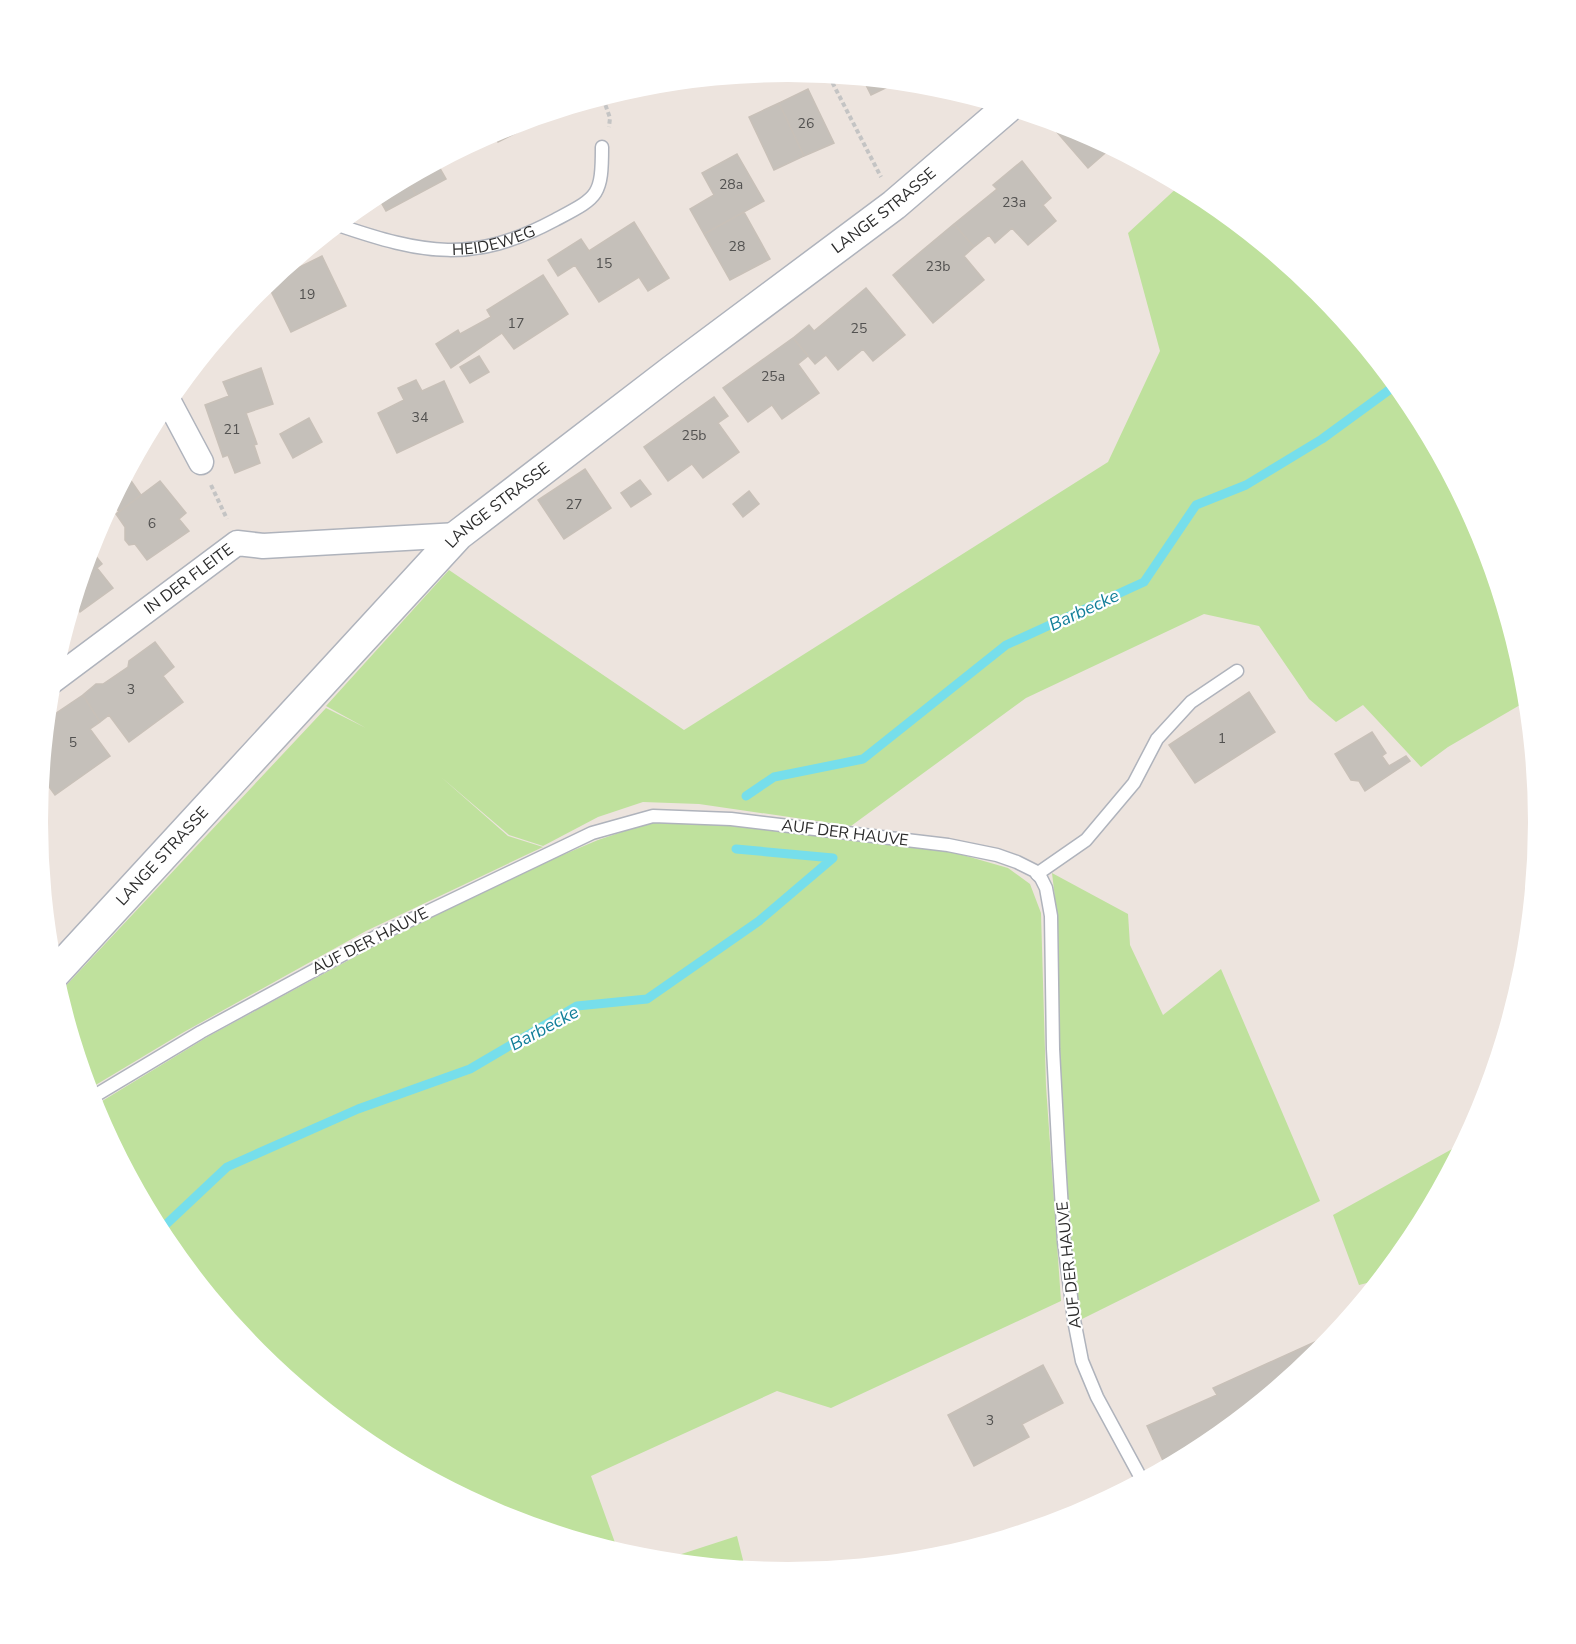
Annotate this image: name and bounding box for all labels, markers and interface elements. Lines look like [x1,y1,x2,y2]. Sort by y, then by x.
house number: 26 [798,114,814,133]
street label: LANGE STRASSE [827,163,941,259]
house number: 28a [719,175,743,194]
house number: 23a [1002,193,1026,212]
street label: HEIDEWEG [452,220,539,261]
house number: 28 [729,237,745,256]
house number: 15 [596,254,612,273]
house number: 23b [926,257,950,276]
house number: 19 [299,285,315,304]
house number: 17 [508,314,524,333]
house number: 25 [851,319,867,338]
house number: 25a [761,367,785,386]
house number: 34 [412,408,428,427]
house number: 21 [224,420,240,439]
house number: 25b [682,426,706,445]
street label: LANGE STRASSE [440,457,554,553]
house number: 27 [566,495,582,514]
house number: 6 [148,514,156,533]
street label: IN DER FLEITE [140,538,238,620]
water label: Barbecke [1045,583,1123,637]
house number: 3 [127,680,135,699]
house number: 1 [1218,729,1226,748]
house number: 5 [69,733,77,752]
street label: LANGE STRASSE [111,802,214,911]
street label: AUF DER HAUVE [780,814,910,852]
street label: AUF DER HAUVE [308,902,432,980]
water label: Barbecke [505,1000,583,1056]
street label: AUF DER HAUVE [1051,1200,1087,1330]
house number: 3 [986,1411,994,1430]

